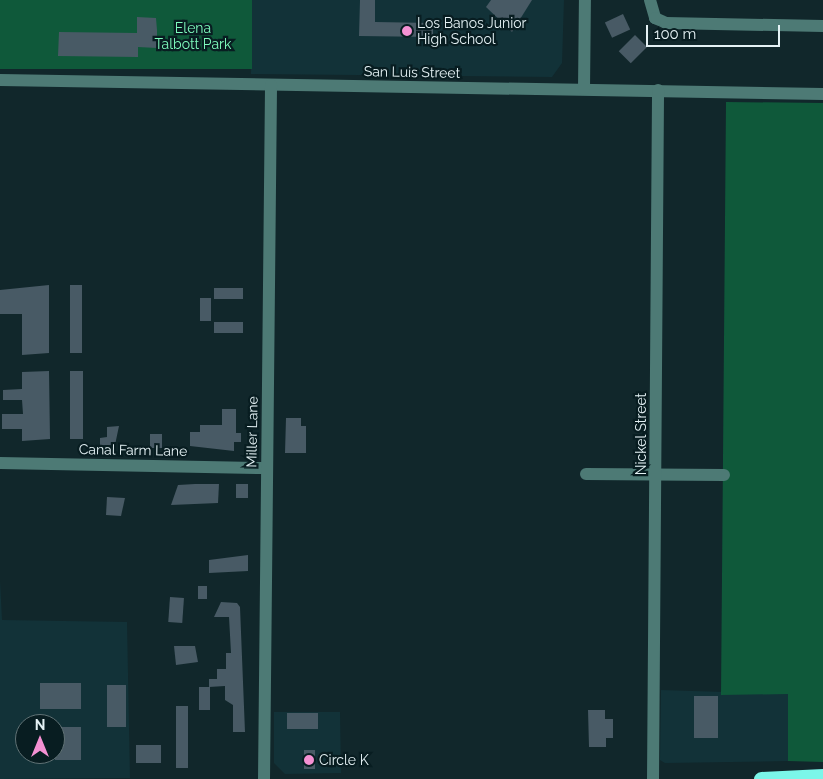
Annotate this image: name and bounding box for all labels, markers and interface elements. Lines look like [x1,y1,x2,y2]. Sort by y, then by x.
place label: Los Banos Junior High School [417,15,527,48]
scale bar [648,15,782,47]
park label: Elena Talbott Park [155,20,231,52]
marker: Los Banos Junior High School [401,25,413,37]
text: 100 m [654,25,696,43]
street label: San Luis Street [364,63,460,81]
street label: Nickel Street [633,393,649,475]
street label: Miller Lane [243,396,261,468]
street label: Canal Farm Lane [78,441,188,459]
north arrow [15,714,65,764]
text: N [35,717,45,733]
place label: Circle K [319,752,369,768]
marker: Circle K [303,754,315,766]

